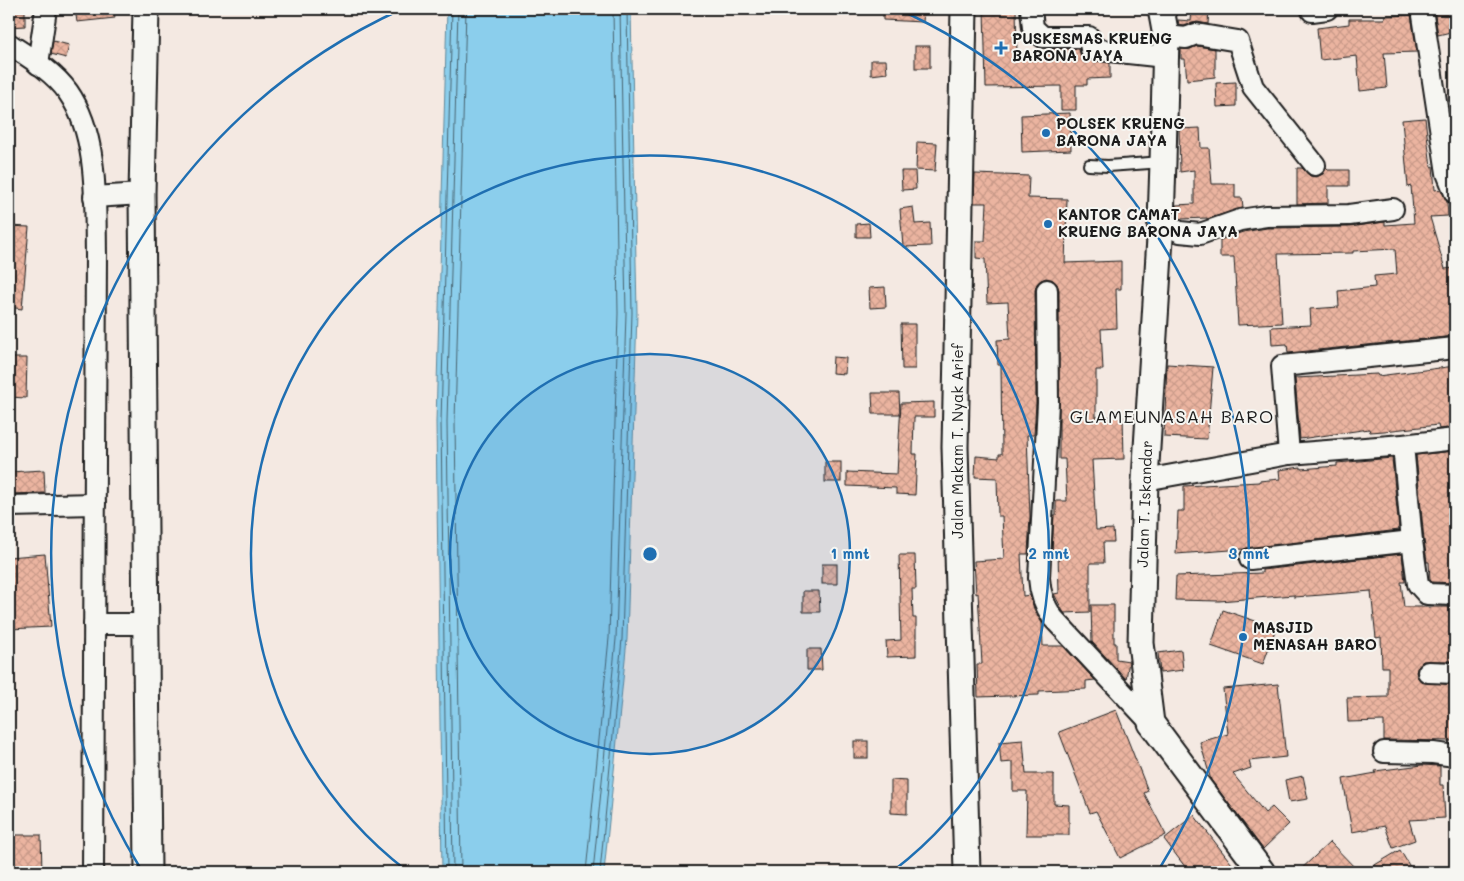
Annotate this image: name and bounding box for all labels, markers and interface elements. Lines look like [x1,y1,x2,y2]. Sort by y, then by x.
place label: PUSKESMAS KRUENG BARONA JAYA [1012,28,1172,65]
marker: PUSKESMAS KRUENG BARONA JAYA [994,41,1008,55]
place label: POLSEK KRUENG BARONA JAYA [1056,113,1185,150]
marker: POLSEK KRUENG BARONA JAYA [1040,127,1052,139]
place label: KANTOR CAMAT KRUENG BARONA JAYA [1058,204,1238,241]
marker: KANTOR CAMAT KRUENG BARONA JAYA [1042,218,1054,230]
street label: Jalan Makam T. Nyak Arief [947,342,967,539]
district label: GLAMEUNASAH BARO [1070,404,1274,428]
street label: Jalan T. Iskandar [1132,440,1156,568]
text: 1 mnt [830,543,870,563]
text: 2 mnt [1029,543,1070,563]
text: 3 mnt [1228,543,1270,563]
centre of rings [641,545,659,563]
place label: MASJID MENASAH BARO [1253,617,1377,654]
marker: MASJID MENASAH BARO [1237,631,1249,643]

